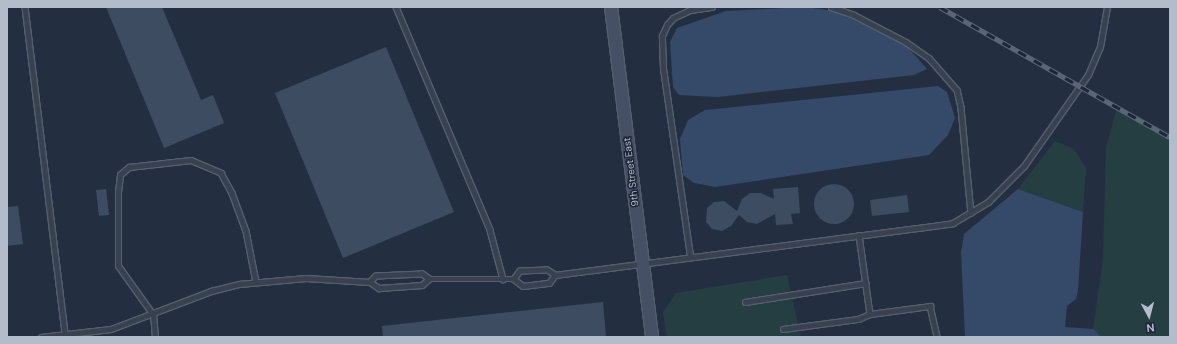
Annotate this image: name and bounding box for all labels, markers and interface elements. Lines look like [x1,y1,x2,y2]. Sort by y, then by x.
street label: 9th Street East [621,137,641,207]
north arrow [1129,296,1169,336]
text: N [1146,320,1155,335]

